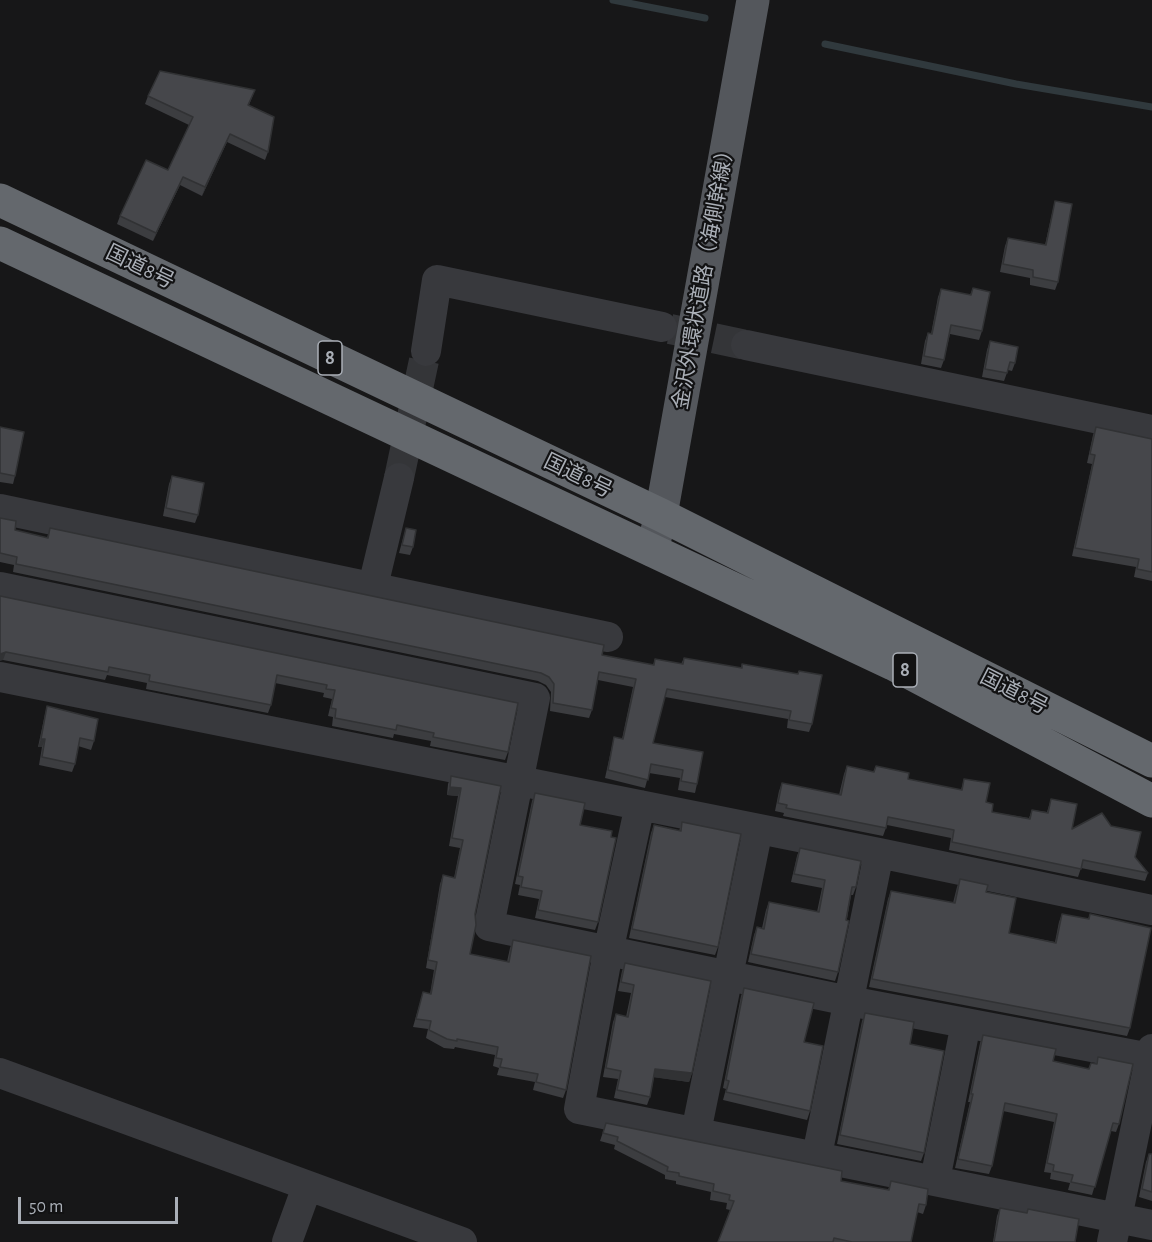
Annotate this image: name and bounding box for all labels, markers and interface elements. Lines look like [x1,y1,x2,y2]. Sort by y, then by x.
street label: 金沢外環状道路（海側幹線） [668,138,740,412]
street label: 国道8号 [102,240,178,294]
road number: 8 [318,341,342,375]
street label: 国道8号 [540,449,616,503]
road number: 8 [893,653,917,687]
street label: 国道8号 [976,664,1052,720]
scale bar [21,1185,182,1223]
text: 50 m [29,1198,63,1216]

